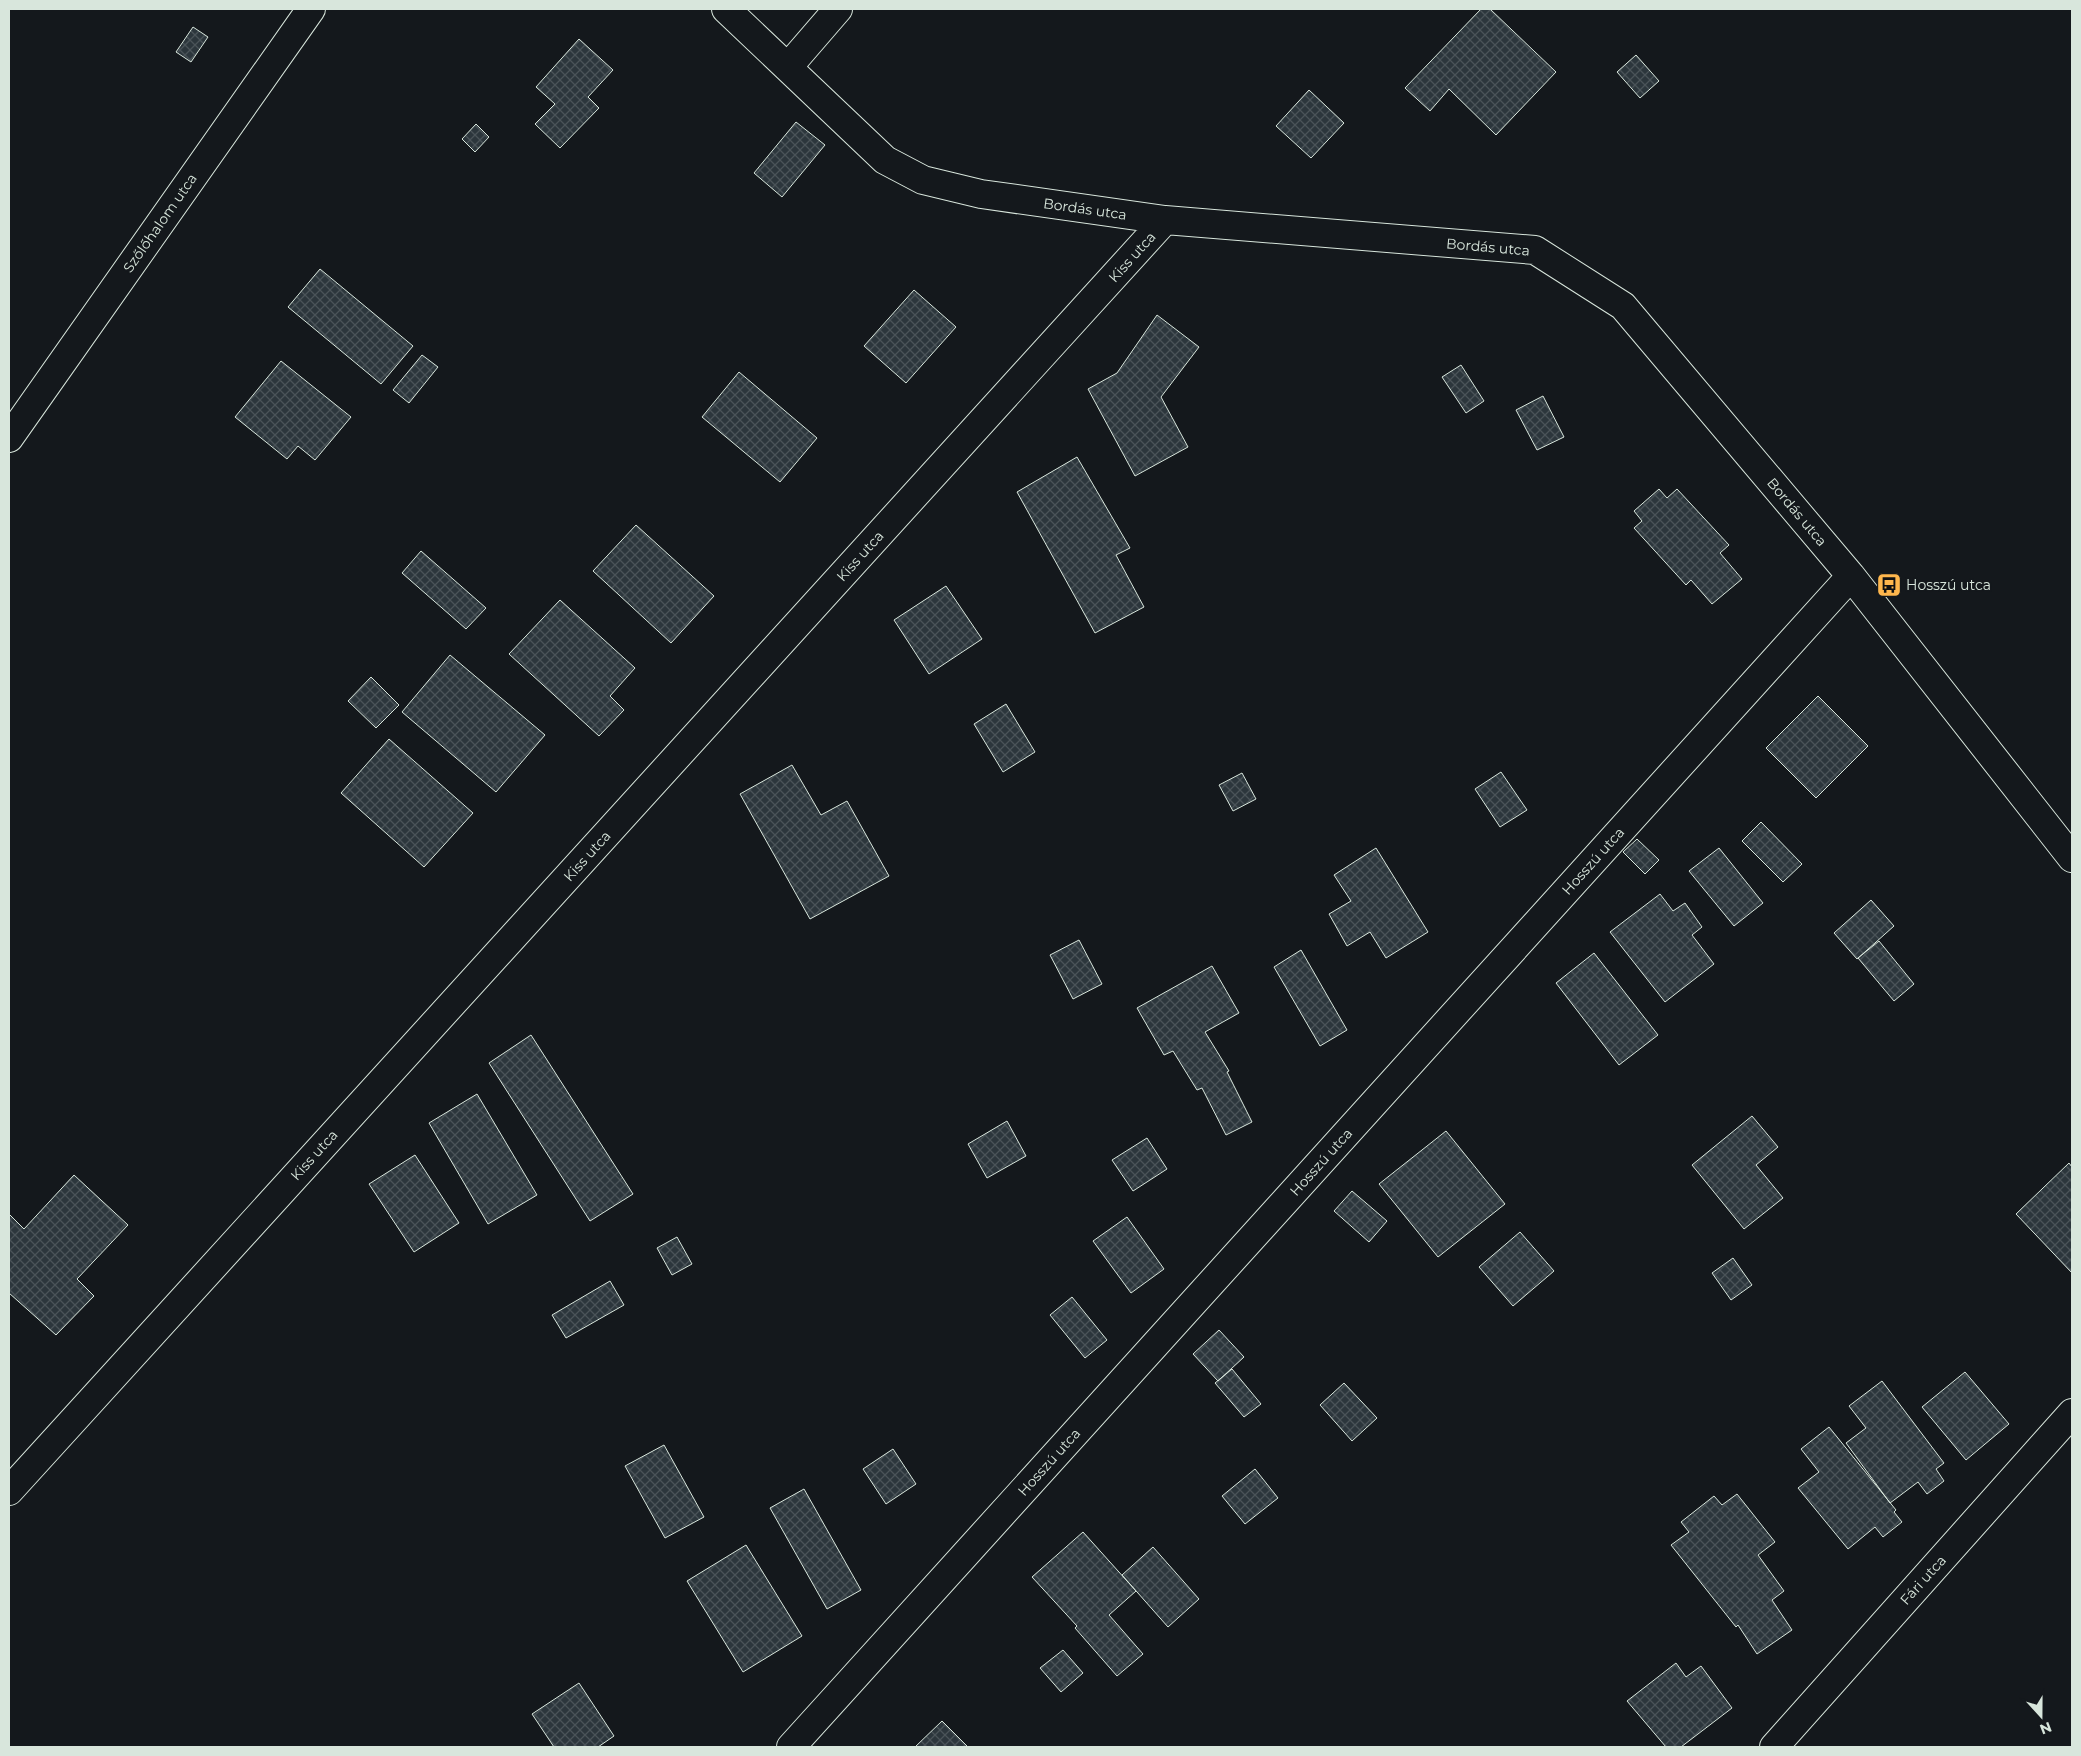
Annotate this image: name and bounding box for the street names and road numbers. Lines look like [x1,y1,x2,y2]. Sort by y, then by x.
street label: Szőlőhalom utca [119,170,201,276]
street label: Bordás utca [1042,194,1128,224]
street label: Kiss utca [1105,228,1159,286]
street label: Bordás utca [1445,234,1531,260]
street label: Bordás utca [1763,474,1831,550]
street label: Kiss utca [833,527,887,585]
street label: Hosszú utca [1558,823,1628,899]
street label: Kiss utca [560,827,614,885]
street label: Hosszú utca [1286,1124,1356,1200]
street label: Kiss utca [287,1126,341,1184]
street label: Hosszú utca [1014,1424,1084,1500]
street label: Fári utca [1896,1551,1950,1609]

